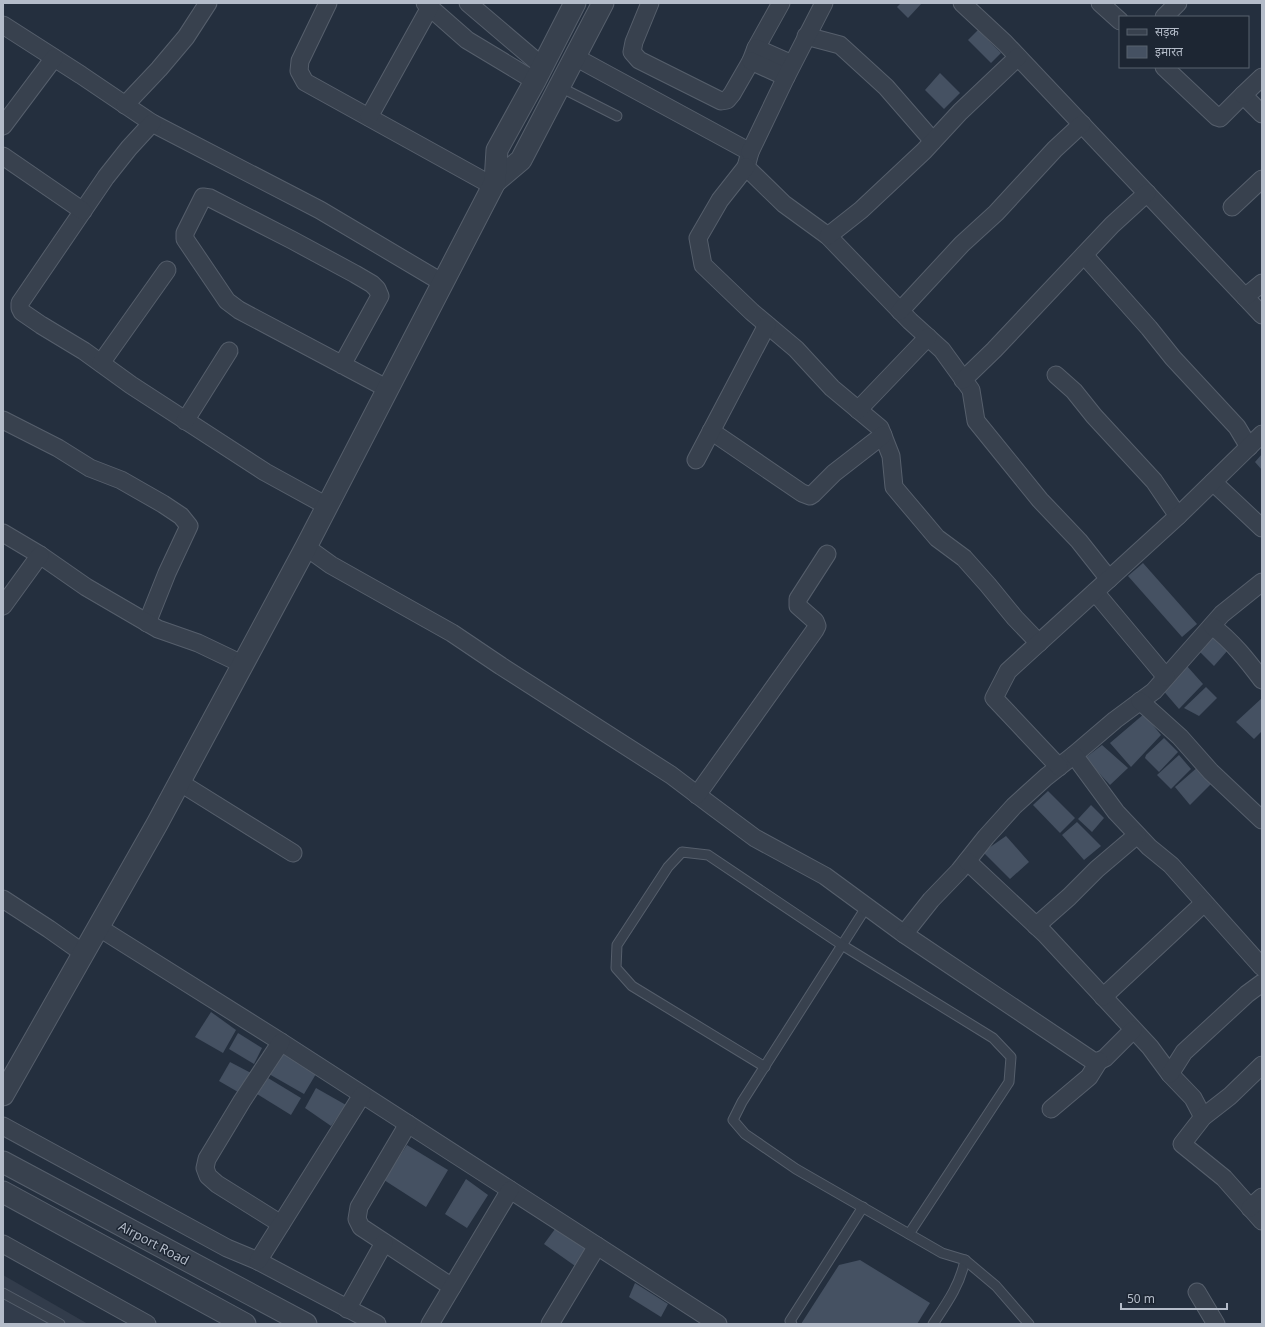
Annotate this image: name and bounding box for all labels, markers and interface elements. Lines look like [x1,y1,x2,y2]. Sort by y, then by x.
legend [1119,16,1249,68]
text: सड़क [1155,23,1180,40]
text: इमारत [1155,43,1184,60]
street label: Airport Road [116,1217,192,1269]
scale bar [1121,1285,1227,1311]
text: 50 m [1127,1290,1155,1307]

